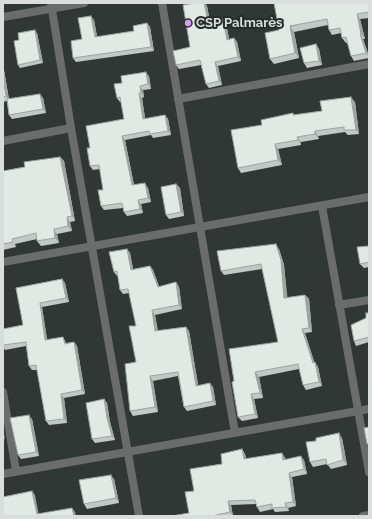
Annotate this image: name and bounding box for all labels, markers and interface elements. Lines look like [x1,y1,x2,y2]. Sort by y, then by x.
place label: CSP Palmarès [196,15,282,31]
marker: CSP Palmarès [183,18,193,28]

